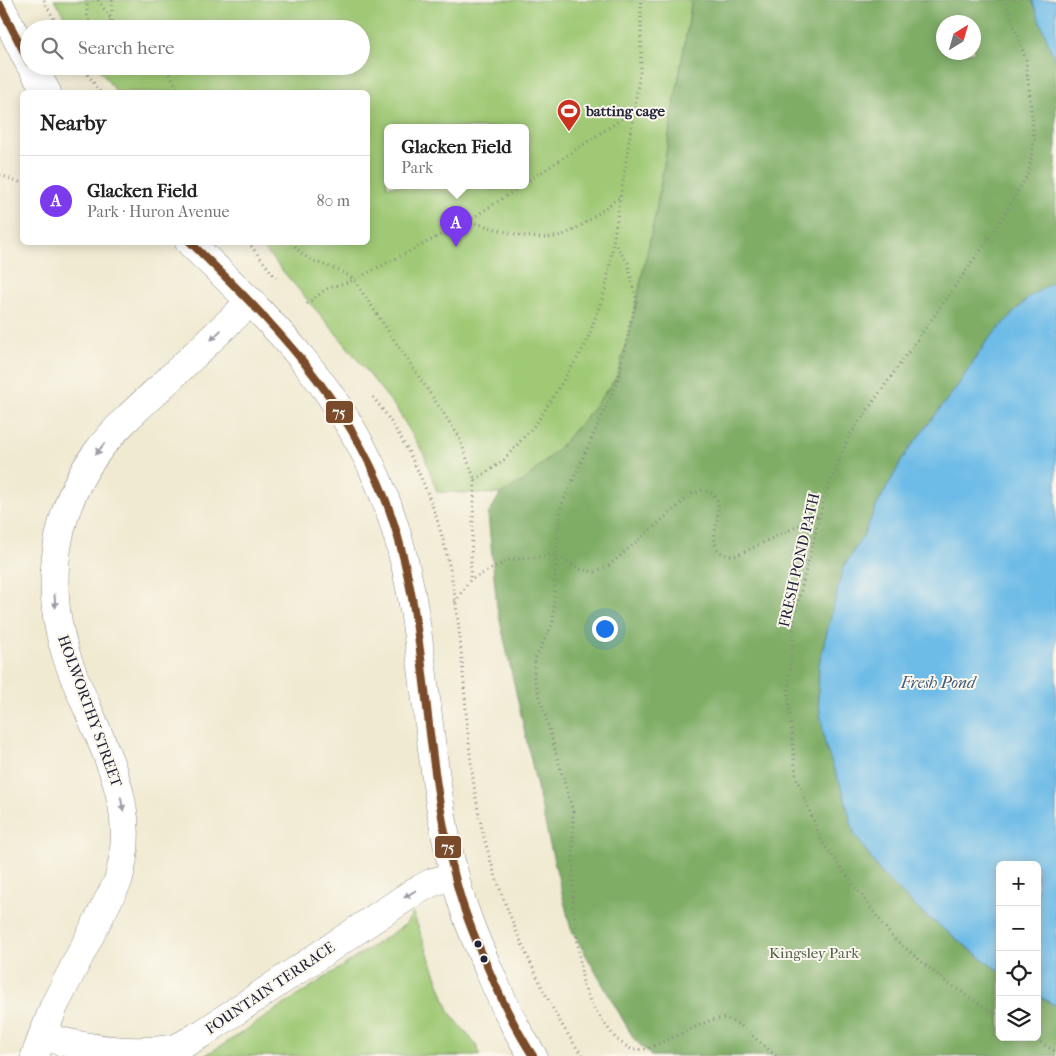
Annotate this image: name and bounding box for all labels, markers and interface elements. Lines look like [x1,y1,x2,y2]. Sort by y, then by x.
north arrow [936,15,981,60]
search box [20,20,370,75]
icon: search [38,34,66,62]
text: Search here [78,37,174,59]
sports icon: batting cage [556,98,582,132]
place label: batting cage [585,102,665,120]
text: Nearby [40,111,106,135]
popup [384,124,529,189]
text: Glacken Field [401,136,512,158]
text: Park [401,158,433,177]
text: Glacken Field [87,180,197,202]
text: A [51,191,61,210]
text: 80 m [316,191,350,210]
text: Park · Huron Avenue [87,202,230,221]
pin: A [440,206,472,247]
one-way arrow [210,329,222,341]
line badge: 75 [325,400,354,424]
text: 75 [332,404,345,421]
one-way arrow [95,442,105,456]
street label: FRESH POND PATH [775,491,823,629]
one-way arrow [51,593,59,609]
your location [592,616,618,642]
street label: HOLWORTHY STREET [54,633,126,790]
water label: Fresh Pond [900,673,977,692]
one-way arrow [119,796,127,812]
line badge: 75 [434,835,462,859]
text: 75 [441,839,454,856]
map controls [996,861,1041,1041]
button: + [996,861,1041,906]
one-way arrow [404,890,417,899]
button: − [996,906,1041,951]
street label: FOUNTAIN TERRACE [202,938,338,1038]
unlabelled marker [473,939,483,949]
park label: Kingsley Park [769,944,859,962]
button: locate [996,951,1041,996]
unlabelled marker [479,954,489,964]
button: layers [996,996,1041,1041]

